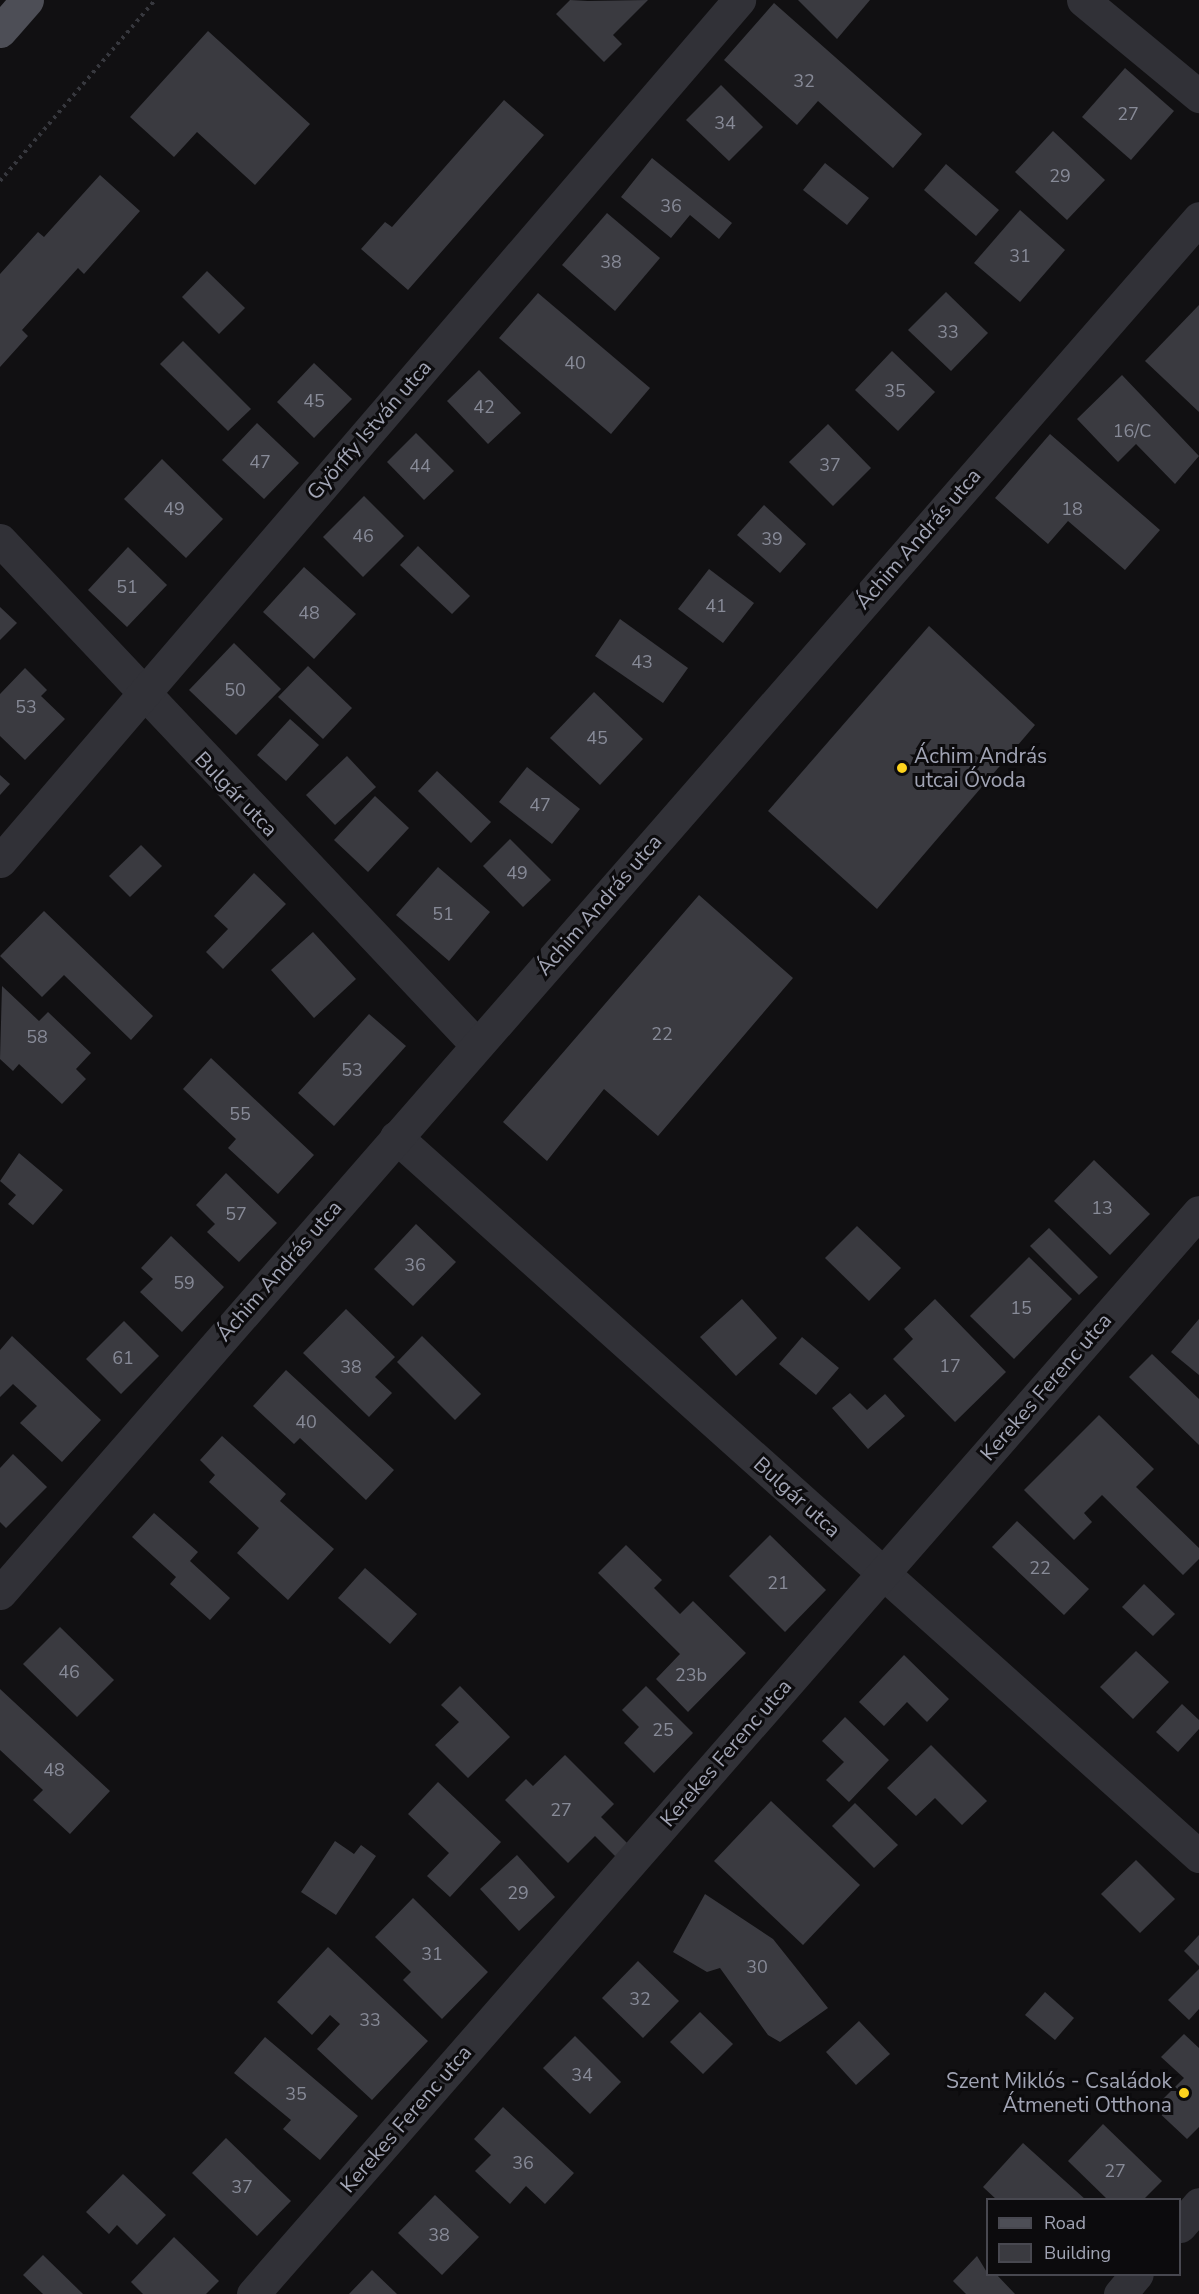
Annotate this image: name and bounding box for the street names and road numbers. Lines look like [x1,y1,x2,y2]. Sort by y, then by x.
street label: Györffy István utca [301,355,437,505]
street label: Áchim András utca [850,463,986,615]
street label: Bulgár utca [189,746,283,842]
street label: Áchim András utca [531,829,667,981]
street label: Áchim András utca [211,1195,347,1347]
street label: Kerekes Ferenc utca [975,1308,1117,1466]
street label: Bulgár utca [748,1451,846,1543]
street label: Kerekes Ferenc utca [655,1674,797,1832]
street label: Kerekes Ferenc utca [335,2040,477,2198]

